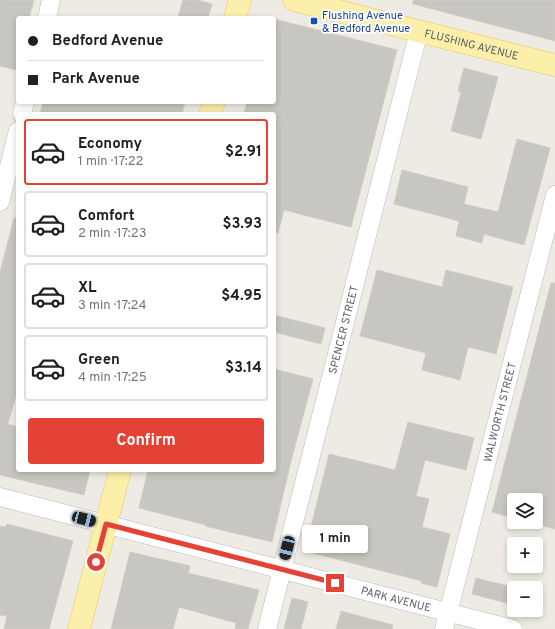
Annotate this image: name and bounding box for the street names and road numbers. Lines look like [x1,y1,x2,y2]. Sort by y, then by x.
street label: FLUSHING AVENUE [423,27,520,64]
street label: SPENCER STREET [326,284,362,376]
street label: WALWORTH STREET [481,361,520,464]
street label: PARK AVENUE [359,584,432,616]

